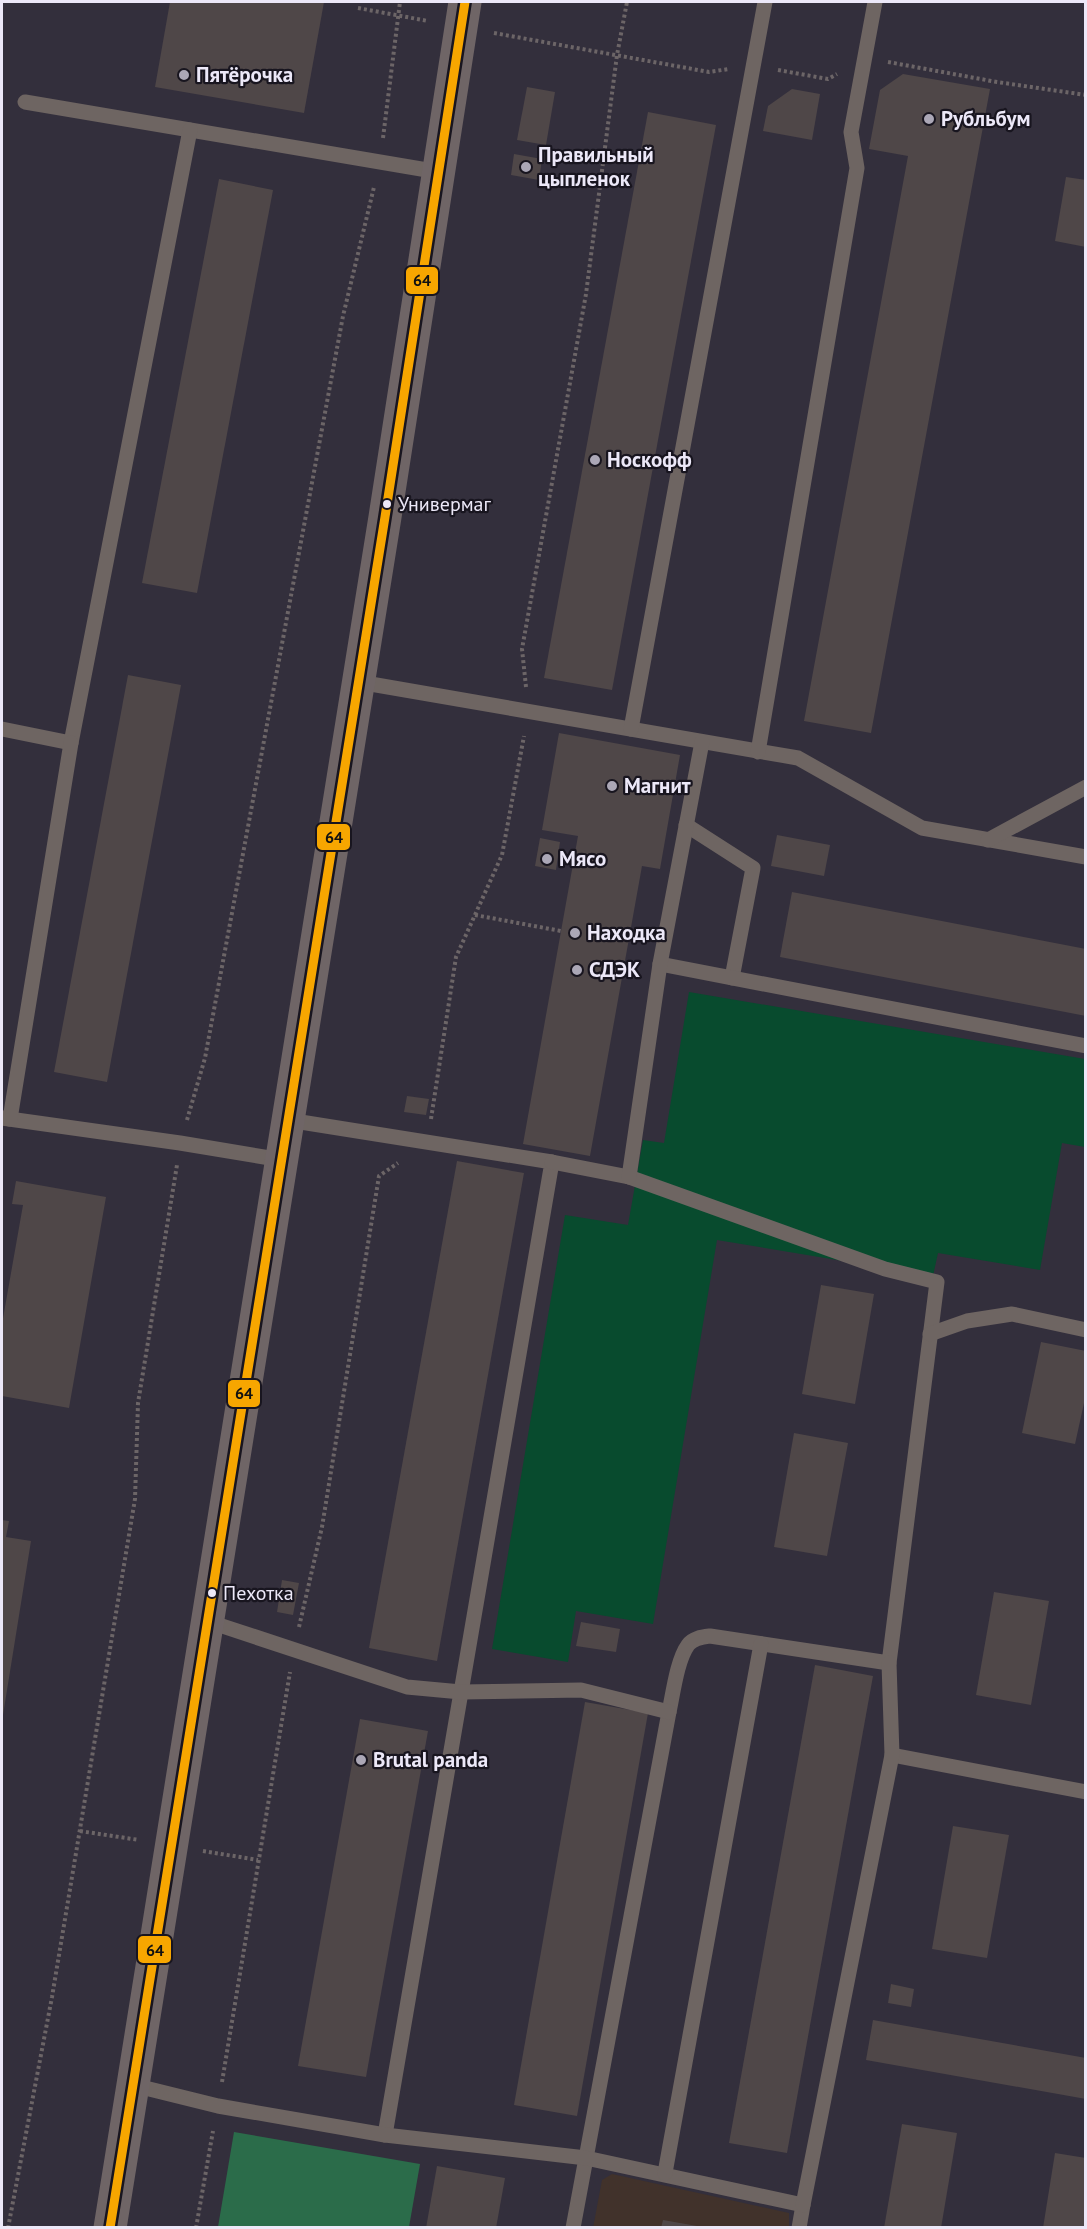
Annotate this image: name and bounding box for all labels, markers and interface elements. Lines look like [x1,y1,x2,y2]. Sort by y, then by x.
place label: Пятёрочка [196,61,293,88]
marker: Пятёрочка [177,68,191,82]
place label: Рубльбум [941,105,1030,132]
marker: Рубльбум [922,112,936,126]
place label: Правильный цыпленок [538,141,654,192]
marker: Правильный цыпленок [519,160,533,174]
line badge: 64 [405,266,439,295]
text: 64 [413,270,431,290]
place label: Носкофф [607,446,692,473]
marker: Носкофф [588,453,602,467]
place label: Универмаг [398,491,492,517]
marker: Универмаг [381,498,393,510]
place label: Магнит [624,772,691,799]
marker: Магнит [605,779,619,793]
line badge: 64 [316,823,351,851]
text: 64 [325,827,343,847]
place label: Мясо [559,845,606,872]
marker: Мясо [540,852,554,866]
place label: Находка [587,919,666,946]
marker: Находка [568,926,582,940]
place label: СДЭК [589,956,640,983]
marker: СДЭК [570,963,584,977]
line badge: 64 [227,1379,261,1408]
text: 64 [235,1383,253,1403]
place label: Пехотка [223,1580,294,1606]
marker: Пехотка [206,1587,218,1599]
place label: Brutal panda [373,1746,488,1773]
marker: Brutal panda [354,1753,368,1767]
line badge: 64 [137,1935,172,1964]
text: 64 [146,1940,164,1960]

